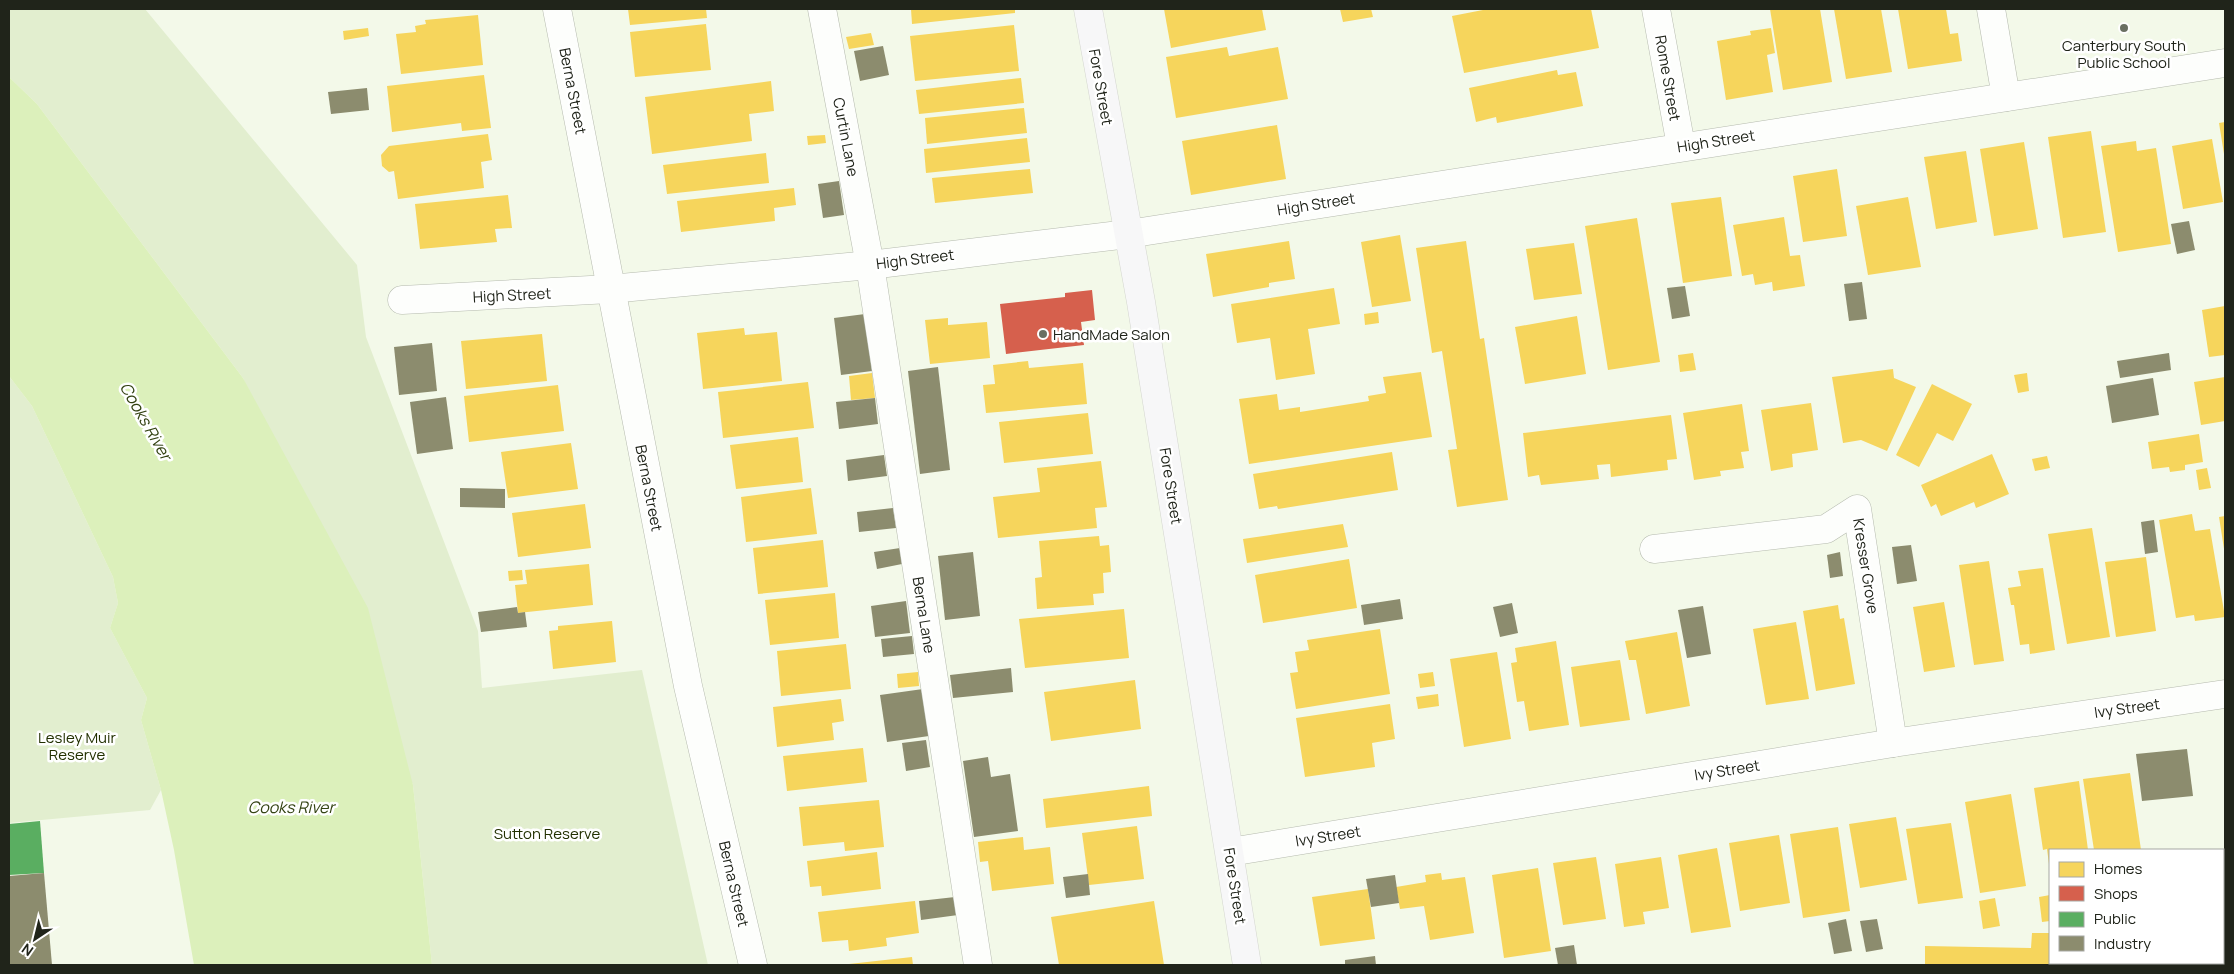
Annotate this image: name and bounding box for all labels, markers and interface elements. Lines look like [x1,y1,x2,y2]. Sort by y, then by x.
marker: Canterbury South Public School [2118,22,2130,34]
street label: Rome Street [1650,33,1686,123]
place label: Canterbury South Public School [2062,35,2186,73]
street label: Berna Street [554,46,592,136]
street label: Fore Street [1084,47,1118,127]
street label: Curtin Lane [828,96,864,179]
street label: High Street [1676,124,1756,158]
street label: High Street [1276,187,1356,221]
street label: High Street [875,244,955,274]
street label: High Street [472,282,552,308]
place label: HandMade Salon [1053,324,1170,345]
marker: HandMade Salon [1037,328,1049,340]
water label: Cooks River [115,378,178,466]
street label: Berna Street [630,443,668,533]
street label: Fore Street [1155,446,1187,526]
street label: Kresser Grove [1848,517,1884,615]
street label: Berna Lane [908,575,940,655]
street label: Ivy Street [2093,693,2161,723]
park label: Lesley Muir Reserve [38,727,116,765]
street label: Ivy Street [1693,754,1761,786]
water label: Cooks River [248,796,336,818]
street label: Ivy Street [1294,820,1362,852]
park label: Sutton Reserve [494,823,600,844]
street label: Berna Street [714,839,754,929]
street label: Fore Street [1219,846,1251,926]
legend [2049,849,2224,964]
text: Homes [2094,858,2143,879]
text: Shops [2094,883,2138,904]
text: Public [2094,908,2136,929]
north arrow [10,914,60,964]
text: Industry [2094,933,2151,954]
text: N [18,939,37,961]

